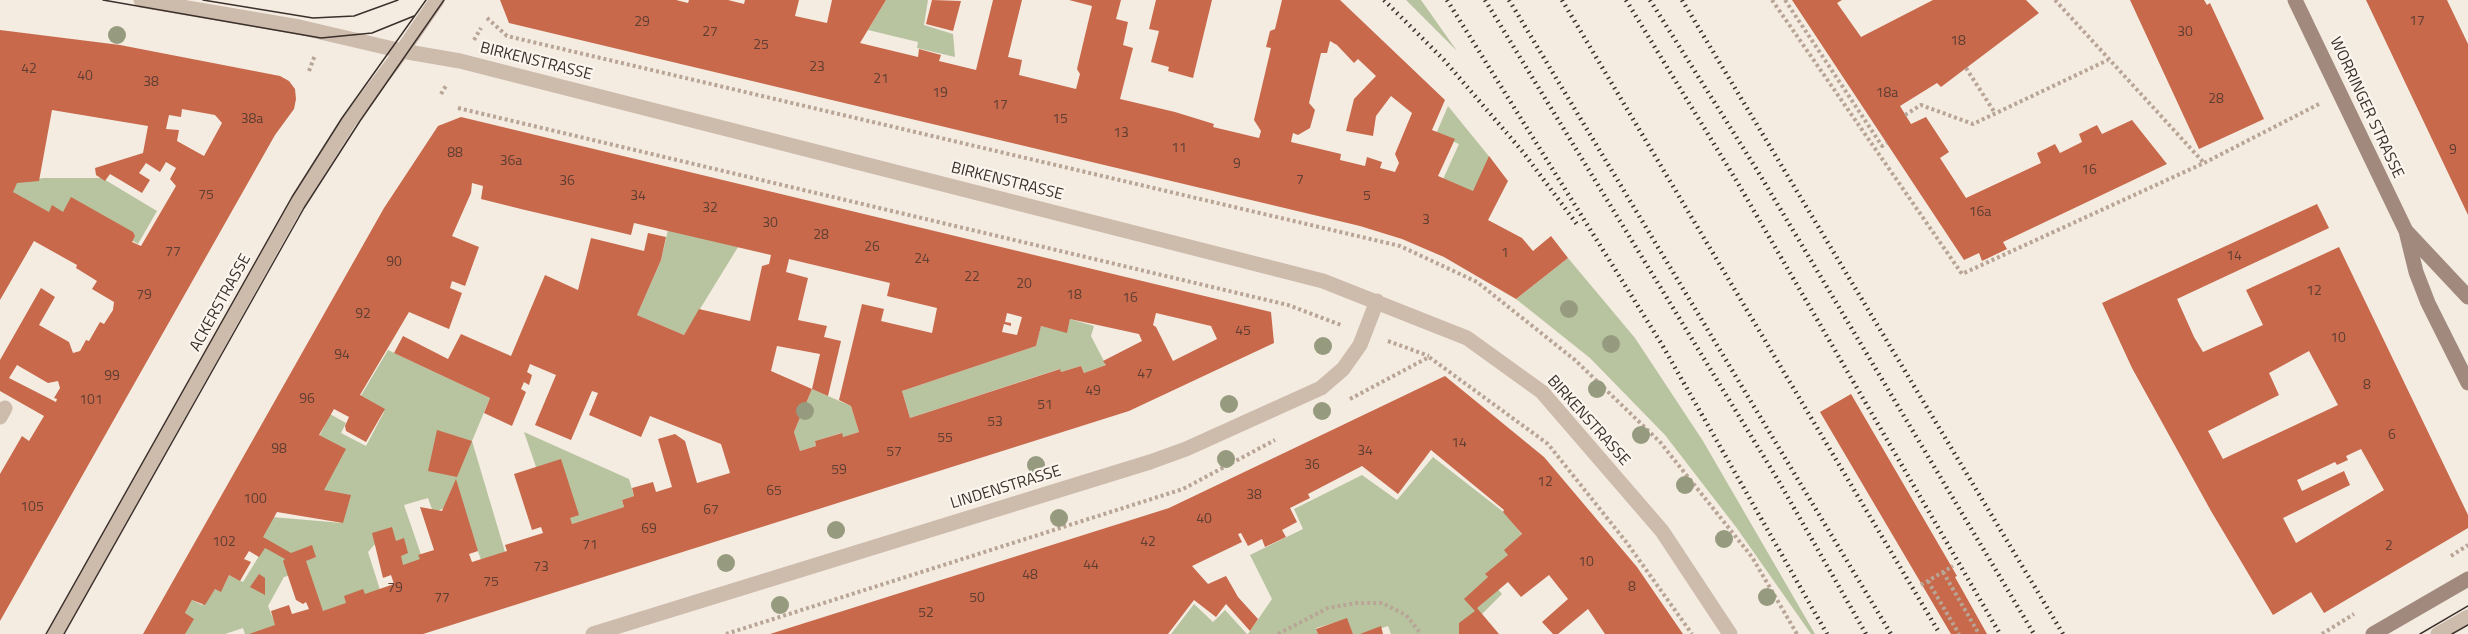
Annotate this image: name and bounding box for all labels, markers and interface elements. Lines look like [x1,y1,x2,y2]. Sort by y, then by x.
house number: 17 [2409,14,2425,30]
house number: 29 [634,15,650,31]
house number: 27 [702,25,718,41]
house number: 30 [2177,25,2193,41]
house number: 18 [1950,34,1966,50]
street label: WORRINGER STRASSE [2325,34,2407,182]
house number: 25 [753,38,769,54]
street label: BIRKENSTRASSE [478,39,594,85]
house number: 23 [809,60,825,76]
house number: 42 [21,62,37,78]
house number: 40 [77,69,93,85]
house number: 21 [873,72,889,88]
house number: 38 [143,75,159,91]
house number: 19 [932,86,948,102]
house number: 18a [1876,86,1898,102]
house number: 28 [2208,92,2224,108]
house number: 17 [992,98,1008,114]
house number: 38a [241,112,263,128]
house number: 15 [1052,112,1068,128]
house number: 13 [1113,126,1129,142]
house number: 11 [1171,141,1187,157]
house number: 9 [2449,143,2457,159]
house number: 88 [447,146,463,162]
house number: 36a [500,154,522,170]
house number: 9 [1233,157,1241,173]
street label: BIRKENSTRASSE [949,159,1065,205]
house number: 16 [2081,163,2097,179]
house number: 7 [1296,173,1304,189]
house number: 36 [559,174,575,190]
house number: 75 [198,188,214,204]
house number: 34 [630,189,646,205]
house number: 5 [1363,189,1371,205]
house number: 32 [702,201,718,217]
house number: 16a [1969,205,1991,221]
house number: 3 [1422,213,1430,229]
house number: 30 [762,216,778,232]
house number: 28 [813,228,829,244]
house number: 26 [864,240,880,256]
house number: 77 [165,245,181,261]
house number: 1 [1501,246,1509,262]
house number: 14 [2226,249,2242,265]
street label: ACKERSTRASSE [186,251,256,355]
house number: 24 [914,252,930,268]
house number: 90 [386,255,402,271]
house number: 22 [964,270,980,286]
house number: 20 [1016,277,1032,293]
house number: 12 [2306,284,2322,300]
house number: 79 [136,288,152,304]
house number: 18 [1066,288,1082,304]
house number: 16 [1122,291,1138,307]
house number: 92 [355,307,371,323]
house number: 45 [1235,324,1251,340]
house number: 10 [2330,331,2346,347]
house number: 94 [334,348,350,364]
house number: 47 [1137,367,1153,383]
house number: 99 [104,369,120,385]
street label: BIRKENSTRASSE [1542,372,1634,470]
house number: 8 [2363,378,2371,394]
house number: 49 [1085,384,1101,400]
house number: 96 [299,392,315,408]
house number: 101 [79,393,103,409]
house number: 51 [1037,398,1053,414]
house number: 53 [987,415,1003,431]
house number: 6 [2388,428,2396,444]
house number: 55 [937,431,953,447]
house number: 14 [1451,436,1467,452]
house number: 98 [271,442,287,458]
house number: 34 [1357,444,1373,460]
house number: 57 [886,445,902,461]
house number: 36 [1304,458,1320,474]
street label: LINDENSTRASSE [948,462,1064,514]
house number: 59 [831,463,847,479]
house number: 12 [1537,475,1553,491]
house number: 65 [766,484,782,500]
house number: 38 [1246,488,1262,504]
house number: 100 [243,492,267,508]
house number: 105 [20,500,44,516]
house number: 67 [703,503,719,519]
house number: 40 [1196,512,1212,528]
house number: 69 [641,522,657,538]
house number: 102 [212,535,236,551]
house number: 42 [1140,535,1156,551]
house number: 71 [582,538,598,554]
house number: 2 [2385,539,2393,555]
house number: 10 [1578,555,1594,571]
house number: 44 [1083,558,1099,574]
house number: 73 [533,560,549,576]
house number: 48 [1022,568,1038,584]
house number: 75 [483,575,499,591]
house number: 8 [1628,580,1636,596]
house number: 79 [387,581,403,597]
house number: 77 [434,591,450,607]
house number: 50 [969,591,985,607]
house number: 52 [918,606,934,622]

